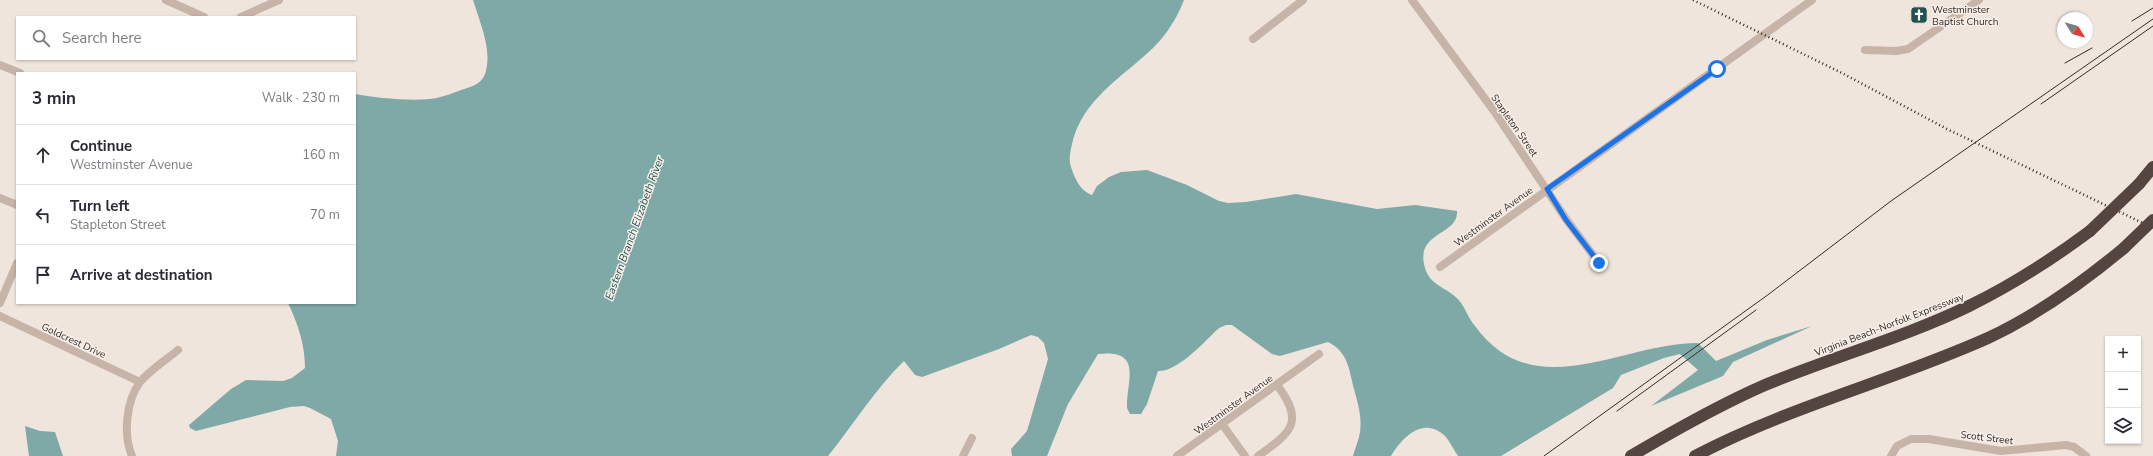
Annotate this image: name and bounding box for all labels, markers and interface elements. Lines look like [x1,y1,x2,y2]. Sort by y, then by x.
place label: Westminster Baptist Church [1932,3,1998,29]
church icon: Westminster Baptist Church [1909,5,1929,25]
north arrow [2057,12,2093,48]
search box [16,16,356,60]
icon: search [30,27,52,49]
text: Search here [62,28,142,48]
route start [1708,60,1726,78]
text: 3 min [32,87,76,110]
text: Walk · 230 m [262,89,340,107]
street label: Stapleton Street [1487,91,1541,160]
text: Continue [70,136,132,156]
icon: ahead [32,144,54,166]
text: 160 m [302,146,340,164]
water label: Eastern Branch Elizabeth River [602,154,668,302]
text: Westminster Avenue [70,156,193,174]
street label: Westminster Avenue [1451,183,1536,250]
text: Turn left [70,196,129,216]
icon: left [32,204,54,226]
text: 70 m [310,206,340,224]
text: Stapleton Street [70,216,166,234]
route end [1590,254,1608,272]
icon: arrive [32,264,54,286]
text: Arrive at destination [70,265,213,285]
street label: Virginia Beach-Norfolk Expressway [1812,290,1967,360]
street label: Goldcrest Drive [39,320,108,362]
map controls [2105,336,2141,444]
button: + [2105,336,2141,372]
street label: Westminster Avenue [1191,371,1276,438]
button: − [2105,372,2141,408]
button: layers [2105,408,2141,444]
street label: Scott Street [1960,428,2014,448]

